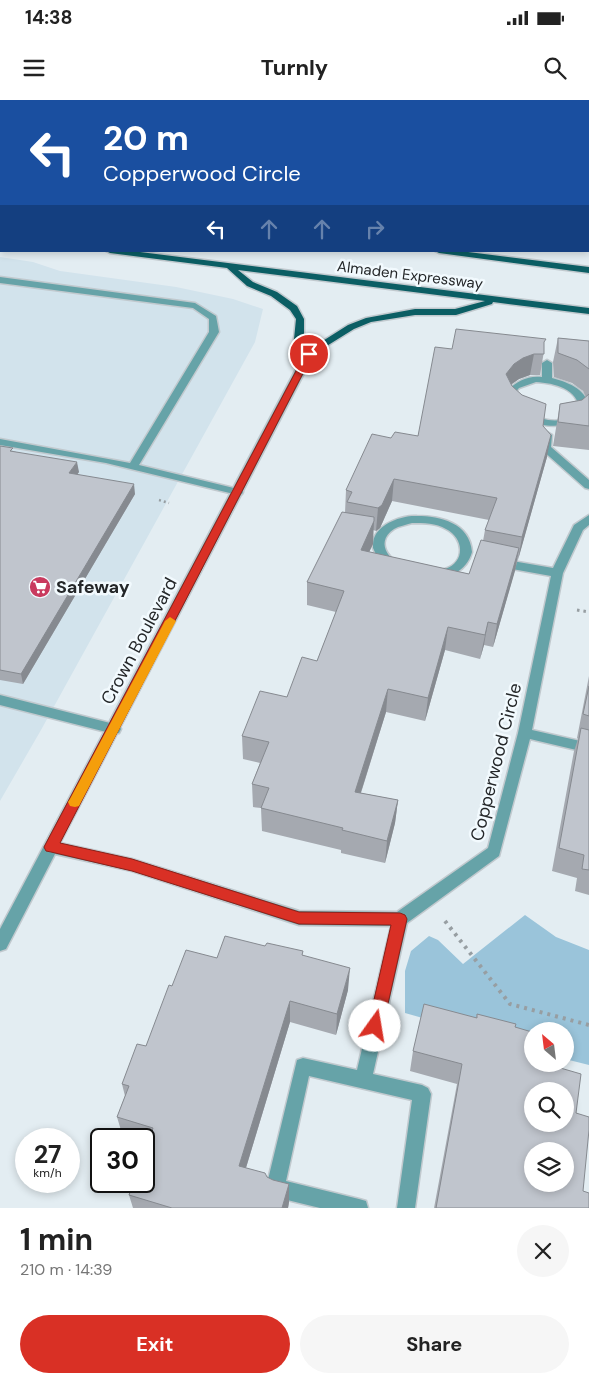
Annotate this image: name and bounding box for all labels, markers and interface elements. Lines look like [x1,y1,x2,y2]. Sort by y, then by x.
text: 14:38 [25,5,73,30]
text: Turnly [261,53,328,82]
icon: menu [20,54,48,82]
icon: search [541,54,569,82]
text: 20 m [103,115,189,161]
icon: left [20,120,85,185]
text: Copperwood Circle [103,159,301,188]
icon: left [202,215,230,243]
icon: ahead [255,215,283,243]
icon: ahead [308,215,336,243]
icon: right [361,215,389,243]
street label: Almaden Expressway [336,256,485,294]
pin [288,333,330,375]
icon: arrive [295,340,323,368]
street label: Crown Boulevard [95,573,183,709]
supermarket icon: Safeway [28,575,52,599]
place label: Safeway [56,575,130,599]
street label: Copperwood Circle [465,681,527,843]
position arrow [348,999,400,1051]
north arrow [524,1022,574,1072]
map controls [524,1022,574,1192]
button: search [524,1082,574,1132]
speed limit sign: 30 [90,1128,155,1193]
text: 27 [34,1138,61,1171]
button: layers [524,1142,574,1192]
text: km/h [33,1165,62,1181]
text: 1 min [20,1220,93,1259]
button: close [517,1225,569,1277]
text: 210 m · 14:39 [20,1259,112,1280]
button: Exit [20,1315,290,1373]
button: Share [300,1315,569,1373]

